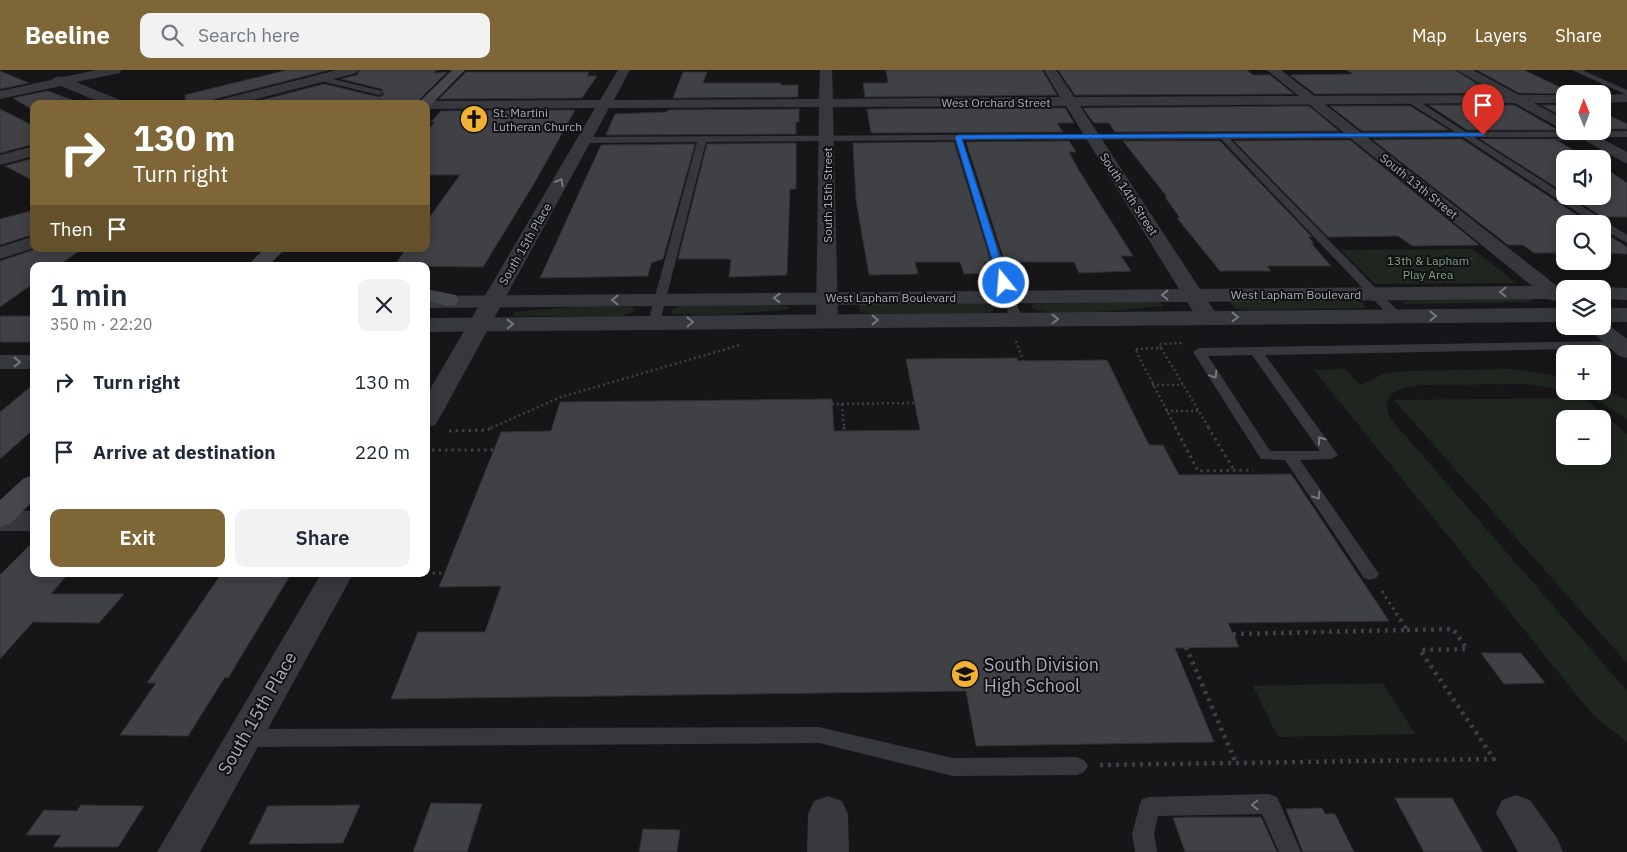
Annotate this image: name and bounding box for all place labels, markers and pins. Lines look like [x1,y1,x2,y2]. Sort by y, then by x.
pin [1462,84,1504,135]
church icon: St. Martini Lutheran Church [459,104,489,134]
place label: St. Martini Lutheran Church [493,105,582,134]
place label: South Division High School [984,653,1099,697]
school or university icon: South Division High School [950,659,980,689]

